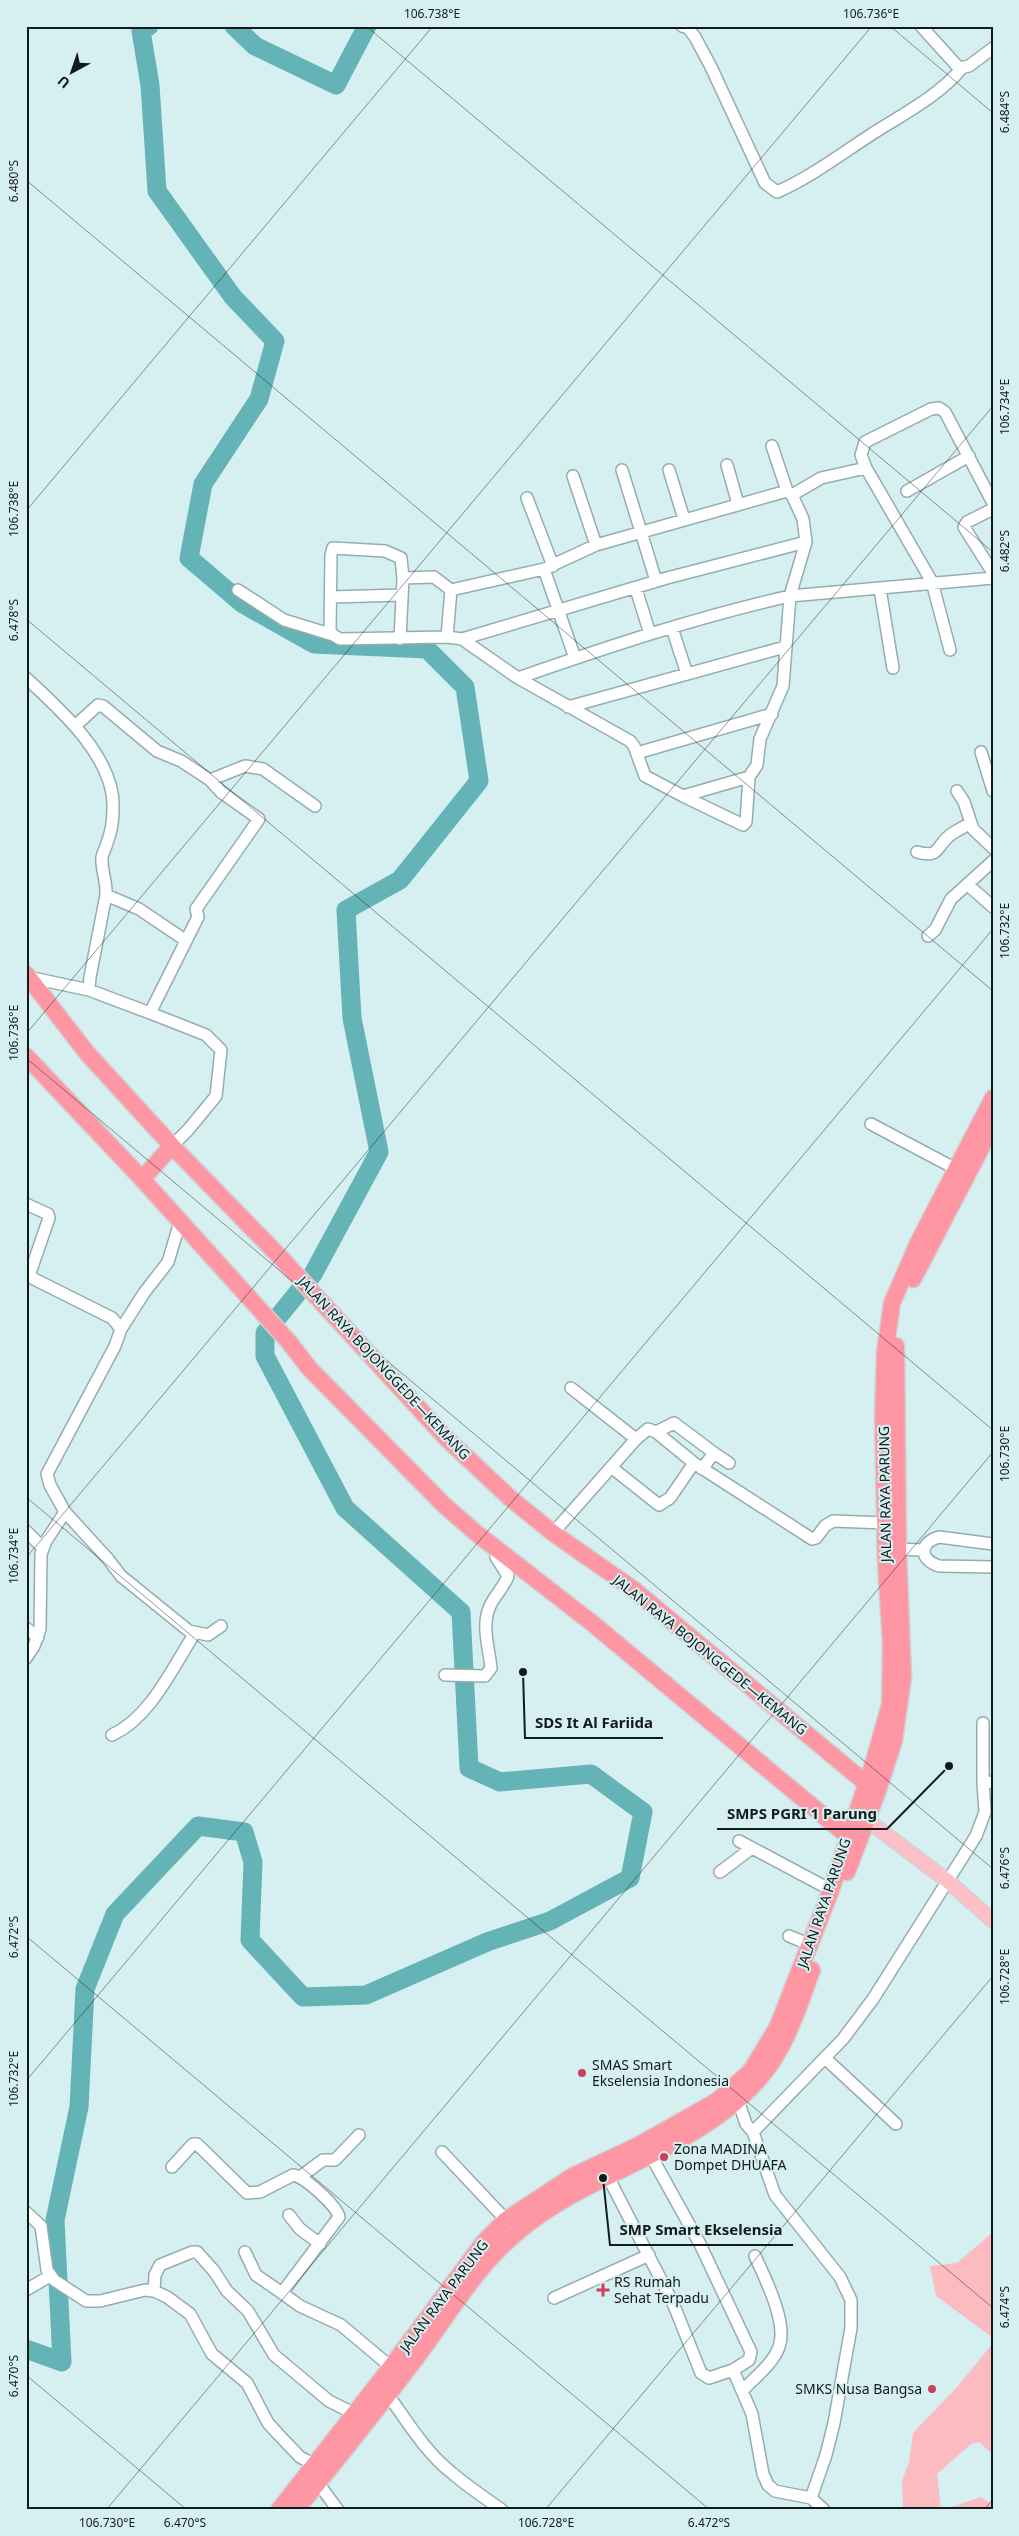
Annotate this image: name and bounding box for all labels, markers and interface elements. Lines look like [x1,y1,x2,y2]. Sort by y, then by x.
text: 106.738°E [404,5,460,22]
text: 106.736°E [843,5,899,22]
north arrow [48,48,98,98]
text: U [53,72,73,93]
text: 6.484°S [996,90,1013,133]
text: 6.480°S [5,159,22,202]
text: 106.734°E [996,379,1013,435]
text: 106.738°E [5,481,22,537]
text: 6.482°S [996,529,1013,572]
text: 6.478°S [5,598,22,641]
text: 106.732°E [996,903,1013,959]
text: 106.736°E [5,1005,22,1061]
street label: JALAN RAYA BOJONGGEDE—KEMANG [293,1270,475,1463]
street label: JALAN RAYA PARUNG [874,1426,895,1564]
text: 106.730°E [996,1426,1013,1482]
text: 106.734°E [5,1528,22,1584]
street label: JALAN RAYA BOJONGGEDE—KEMANG [608,1569,811,1739]
callout: SDS It Al Fariida [525,1708,663,1738]
text: SDS It Al Fariida [535,1712,653,1732]
callout: SMPS PGRI 1 Parung [717,1799,887,1829]
text: SMPS PGRI 1 Parung [727,1803,877,1823]
street label: JALAN RAYA PARUNG [792,1835,855,1972]
text: 6.476°S [996,1846,1013,1889]
text: 6.472°S [5,1915,22,1958]
text: 106.728°E [996,1949,1013,2005]
text: 106.732°E [5,2051,22,2107]
place label: SMAS Smart Ekselensia Indonesia [592,2055,729,2090]
marker: SMAS Smart Ekselensia Indonesia [576,2067,588,2079]
place label: Zona MADINA Dompet DHUAFA [674,2139,787,2174]
marker: Zona MADINA Dompet DHUAFA [658,2151,670,2163]
callout: SMP Smart Ekselensia [610,2215,793,2245]
text: SMP Smart Ekselensia [620,2219,782,2239]
street label: JALAN RAYA PARUNG [394,2236,492,2357]
place label: RS Rumah Sehat Terpadu [614,2272,709,2307]
marker: RS Rumah Sehat Terpadu [596,2283,610,2297]
text: 6.474°S [996,2285,1013,2328]
text: 6.470°S [5,2354,22,2397]
place label: SMKS Nusa Bangsa [795,2379,922,2398]
marker: SMKS Nusa Bangsa [926,2383,938,2395]
text: 106.730°E [79,2514,135,2531]
text: 6.470°S [164,2514,207,2531]
text: 106.728°E [518,2514,574,2531]
text: 6.472°S [688,2514,731,2531]

